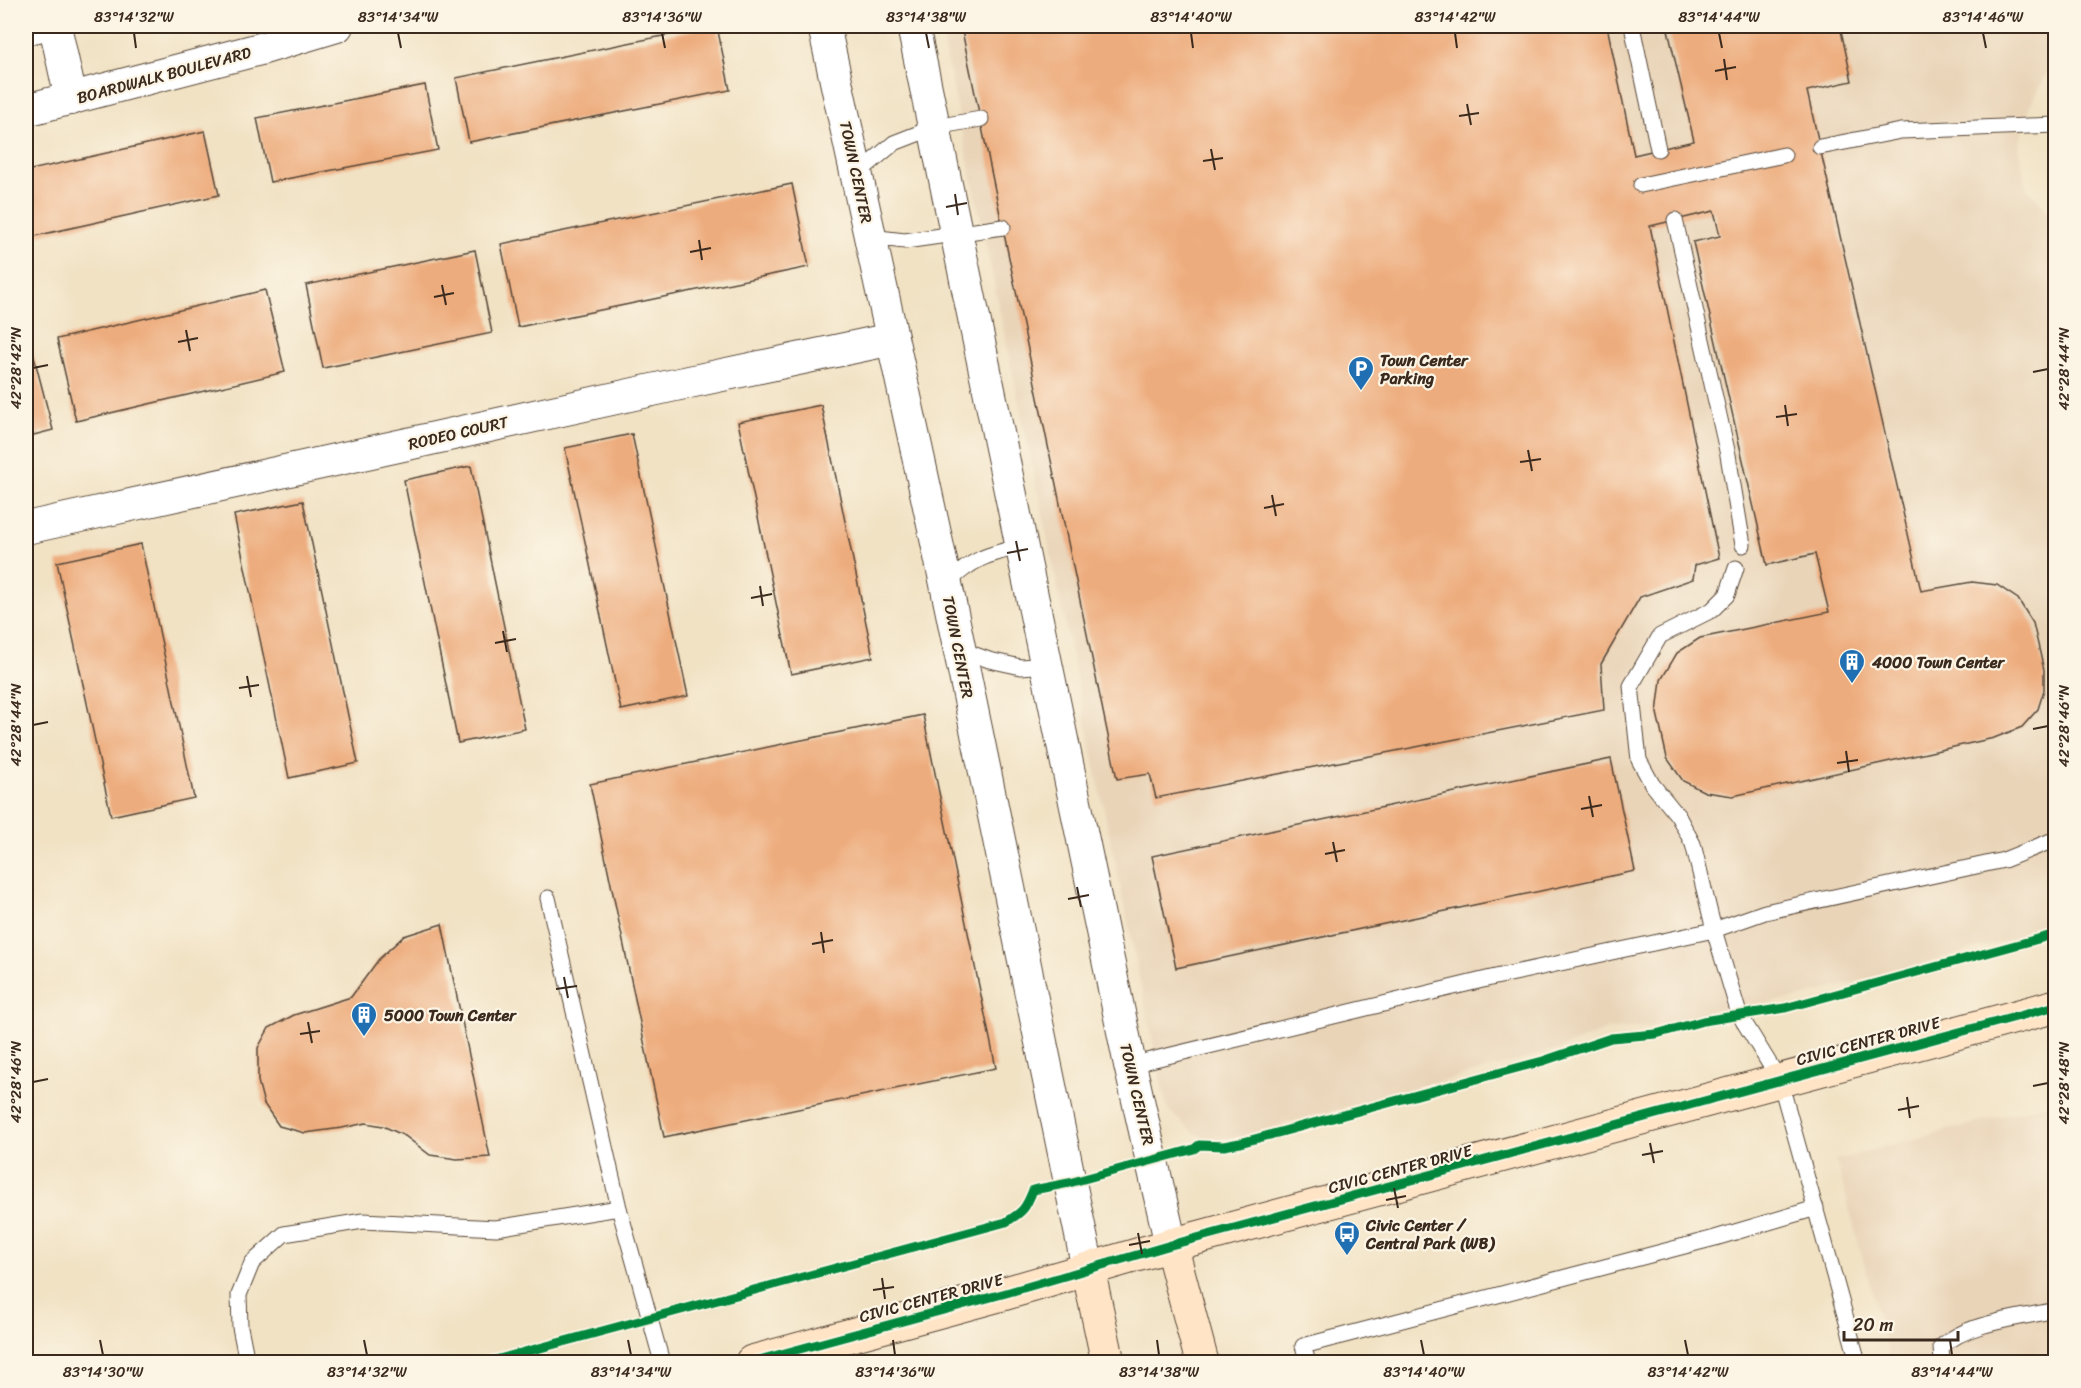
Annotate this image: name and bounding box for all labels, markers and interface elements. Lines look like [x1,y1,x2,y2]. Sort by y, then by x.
text: 83°14'32"W [94,4,174,30]
text: 83°14'34"W [358,4,439,30]
text: 83°14'36"W [622,4,702,30]
text: 83°14'38"W [886,4,967,30]
text: 83°14'40"W [1150,4,1232,30]
text: 83°14'42"W [1415,4,1496,30]
text: 83°14'44"W [1678,4,1760,30]
text: 83°14'46"W [1943,4,2024,30]
street label: BOARDWALK BOULEVARD [74,38,255,112]
street label: TOWN CENTER [831,118,881,226]
text: 42°28'42"N [3,326,29,409]
text: 42°28'44"N [2051,327,2077,411]
place label: Town Center Parking [1380,346,1469,393]
parking icon: Town Center Parking [1346,354,1376,392]
street label: RODEO COURT [405,407,512,459]
street label: TOWN CENTER [934,593,982,701]
building icon: 4000 Town Center [1837,647,1867,685]
place label: 4000 Town Center [1871,648,2006,677]
text: 42°28'44"N [3,683,29,767]
text: 42°28'46"N [2051,684,2077,767]
building icon: 5000 Town Center [349,1000,379,1038]
place label: 5000 Town Center [384,1001,517,1030]
street label: CIVIC CENTER DRIVE [1793,1008,1944,1074]
text: 42°28'46"N [3,1040,29,1123]
street label: TOWN CENTER [1111,1040,1163,1148]
text: 42°28'48"N [2051,1041,2077,1124]
street label: CIVIC CENTER DRIVE [1325,1136,1476,1202]
place label: Civic Center / Central Park (WB) [1365,1211,1496,1258]
bus stop icon: Civic Center / Central Park (WB) [1332,1219,1362,1257]
street label: CIVIC CENTER DRIVE [856,1265,1007,1331]
scale bar [1844,1304,1958,1342]
text: 20 m [1853,1309,1893,1341]
text: 83°14'30"W [63,1359,144,1385]
text: 83°14'32"W [327,1359,407,1385]
text: 83°14'34"W [591,1359,672,1385]
text: 83°14'36"W [855,1359,935,1385]
text: 83°14'38"W [1119,1359,1200,1385]
text: 83°14'40"W [1383,1359,1465,1385]
text: 83°14'42"W [1648,1359,1729,1385]
text: 83°14'44"W [1911,1359,1993,1385]

